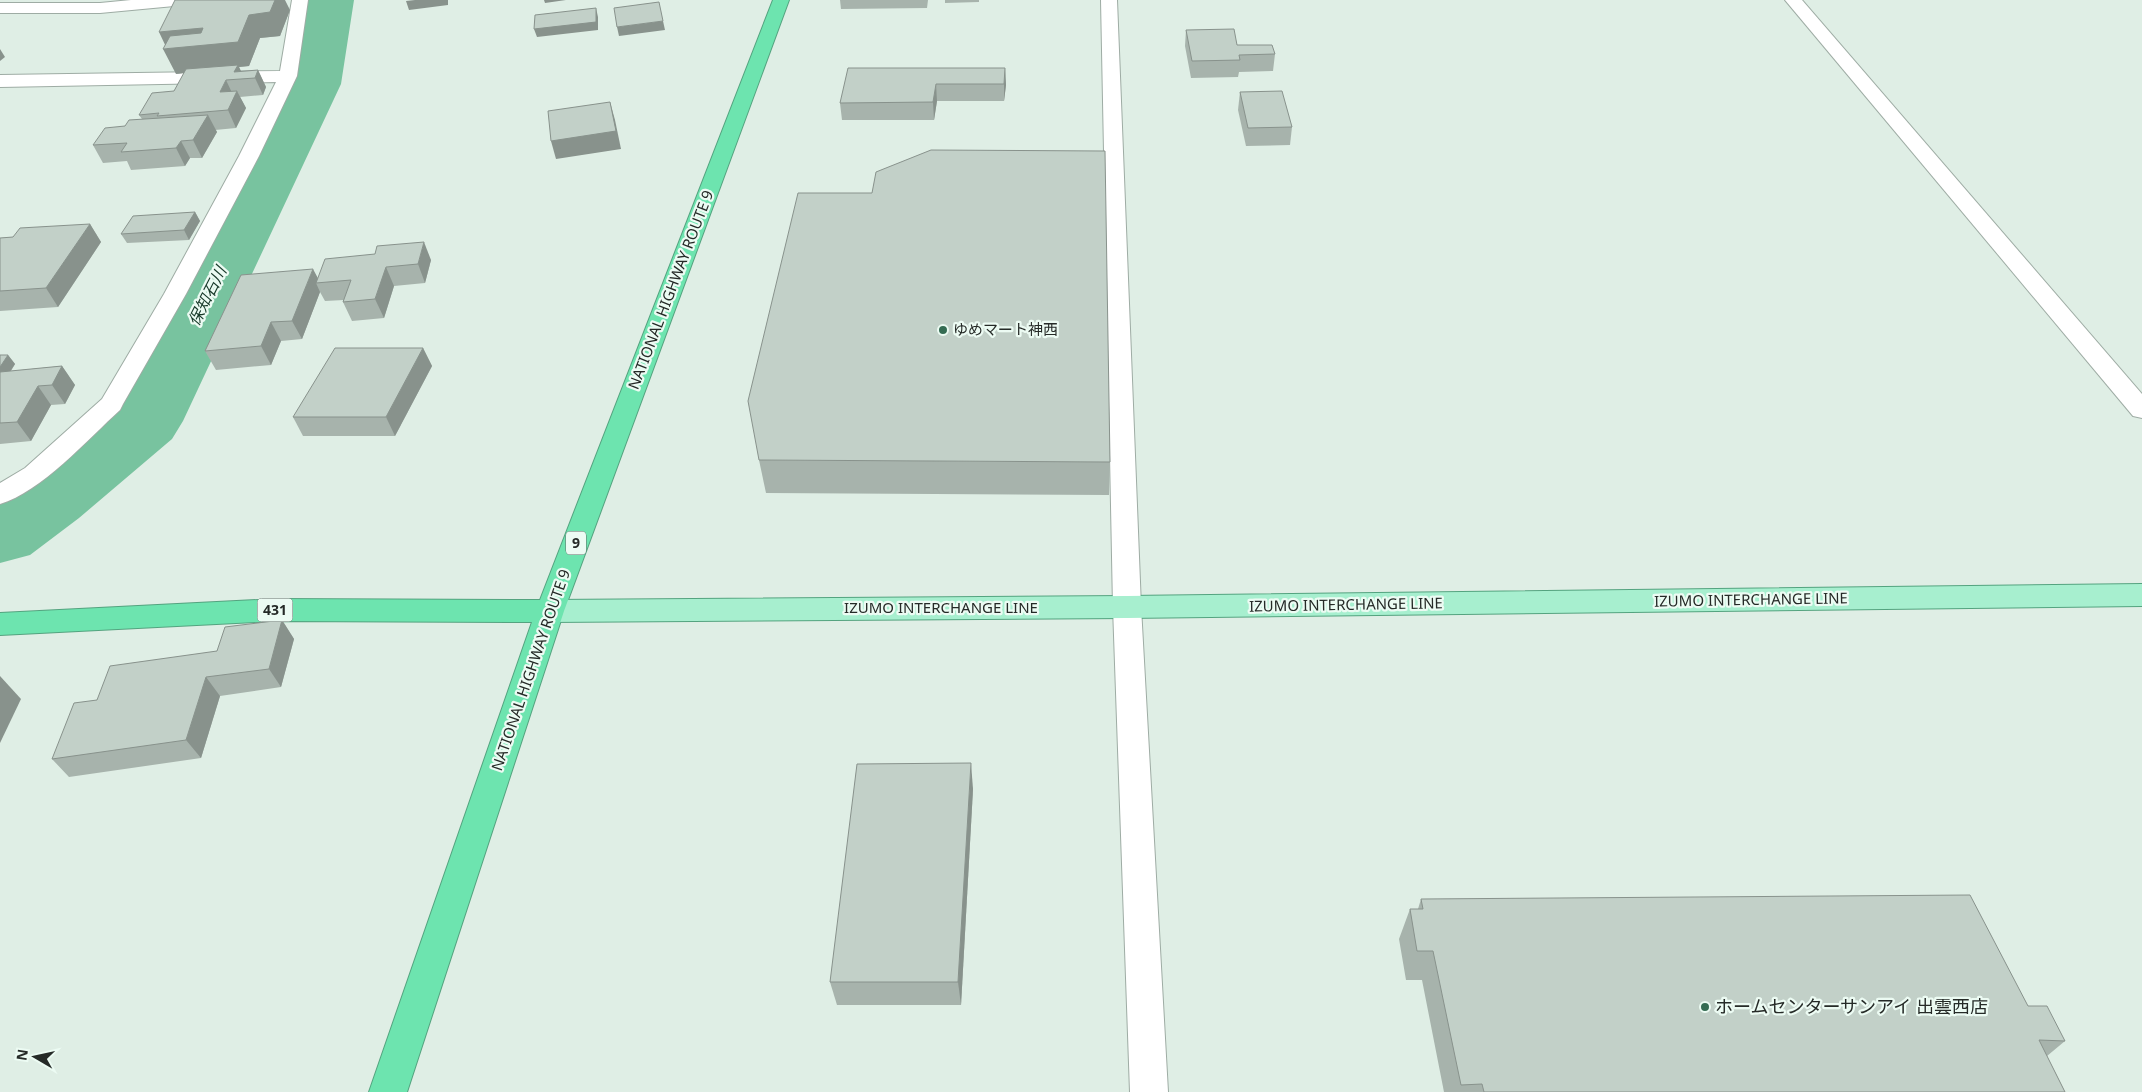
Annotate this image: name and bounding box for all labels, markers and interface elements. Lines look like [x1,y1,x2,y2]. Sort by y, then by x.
street label: NATIONAL HIGHWAY ROUTE 9 [623,187,717,392]
water label: 保知石川 [183,261,232,330]
place label: ゆめマート神西 [953,319,1058,339]
marker: ゆめマート神西 [937,324,949,336]
road number: 9 [566,532,586,554]
street label: NATIONAL HIGHWAY ROUTE 9 [486,566,574,773]
street label: IZUMO INTERCHANGE LINE [1654,587,1848,611]
street label: IZUMO INTERCHANGE LINE [1249,592,1443,616]
street label: IZUMO INTERCHANGE LINE [844,597,1038,617]
road number: 431 [258,598,292,622]
place label: ホームセンターサンアイ 出雲西店 [1715,994,1988,1018]
marker: ホームセンターサンアイ 出雲西店 [1699,1001,1711,1013]
north arrow [10,1032,60,1082]
text: N [11,1048,32,1062]

